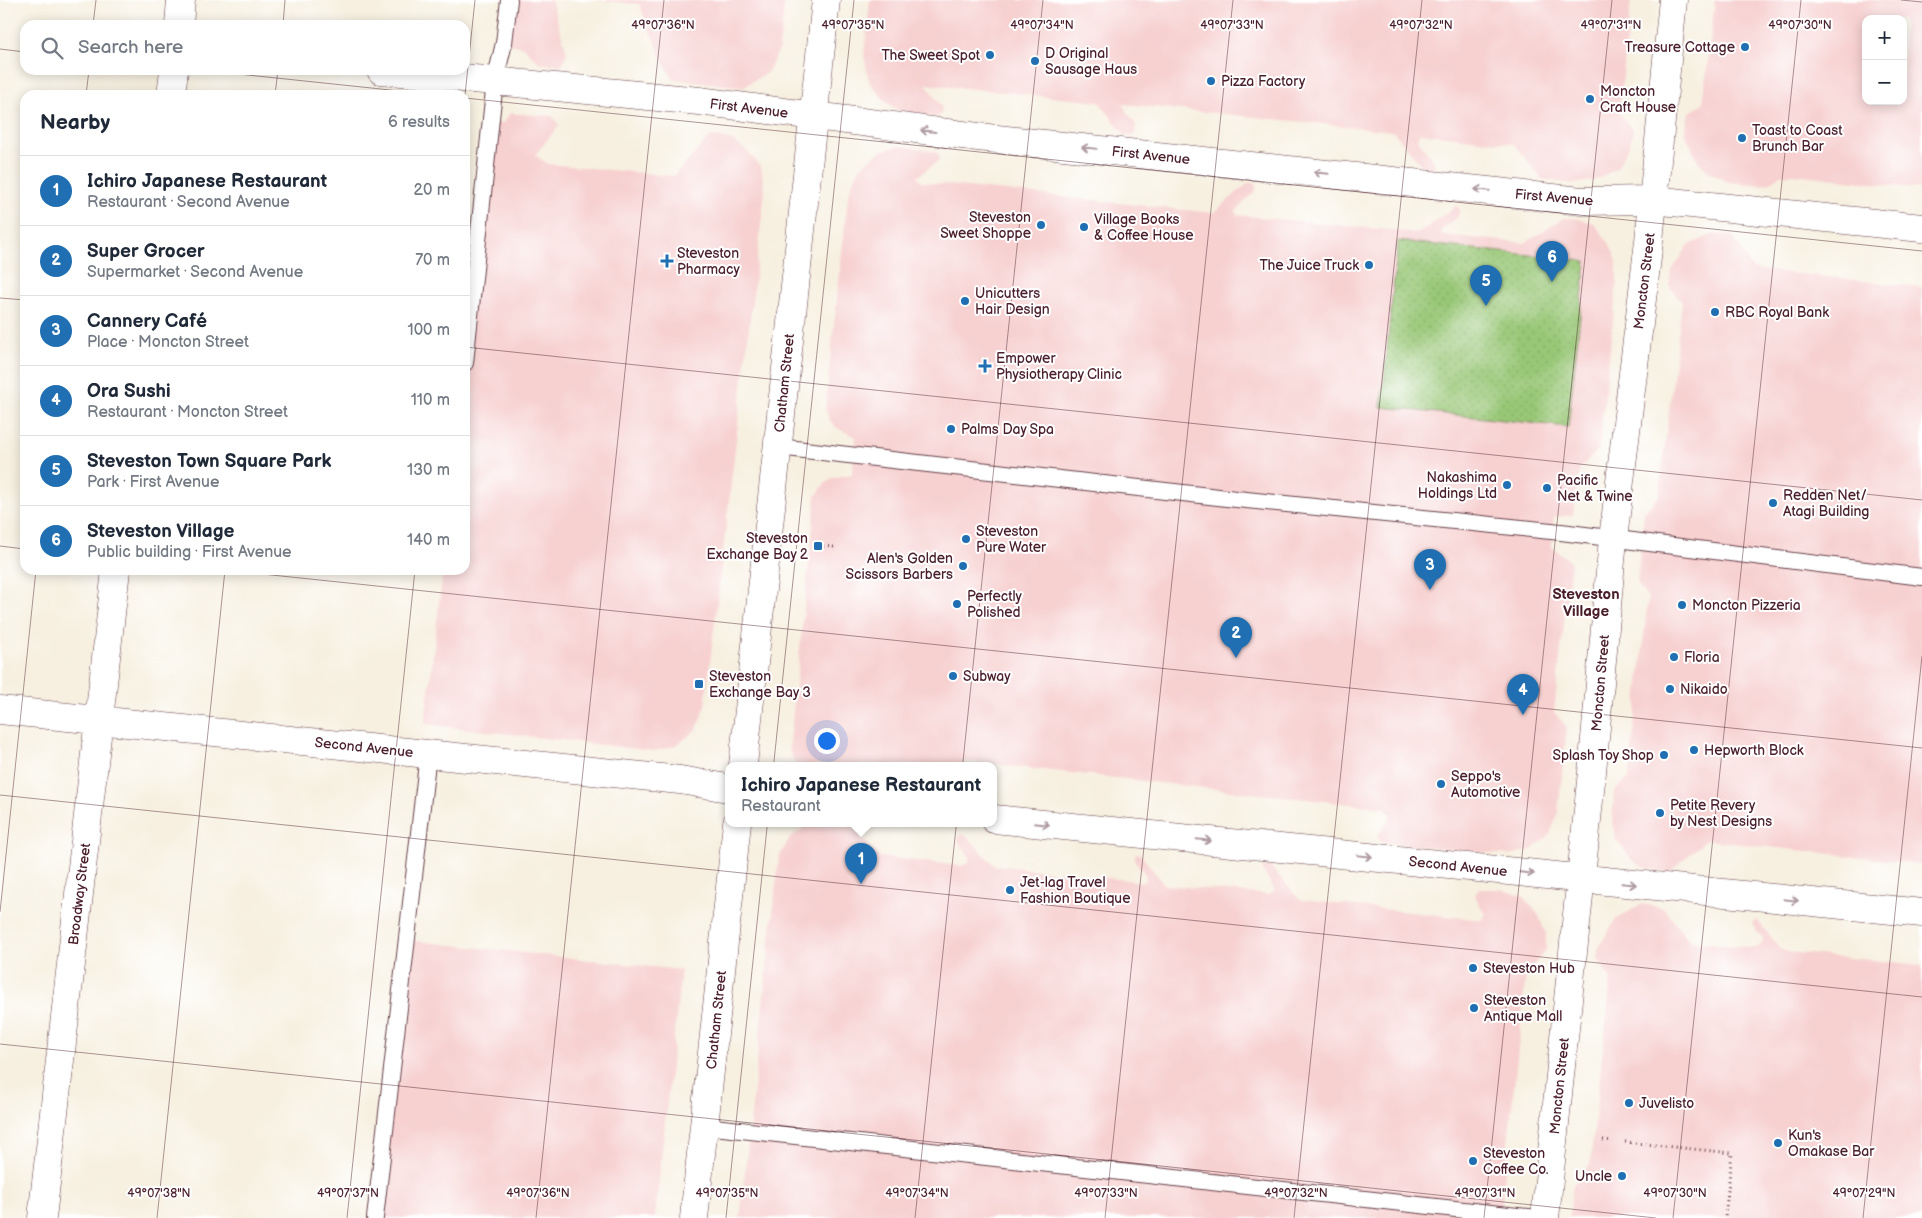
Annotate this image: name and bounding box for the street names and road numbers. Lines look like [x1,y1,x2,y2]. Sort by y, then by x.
street label: First Avenue [709,95,789,122]
street label: First Avenue [1111,143,1191,168]
street label: First Avenue [1514,186,1594,209]
street label: Moncton Street [1630,231,1659,330]
street label: Chatham Street [771,332,798,433]
street label: Moncton Street [1588,633,1613,732]
street label: Second Avenue [314,734,414,761]
street label: Broadway Street [65,842,94,946]
street label: Second Avenue [1408,853,1508,880]
street label: Chatham Street [703,969,730,1070]
street label: Moncton Street [1546,1036,1573,1135]

